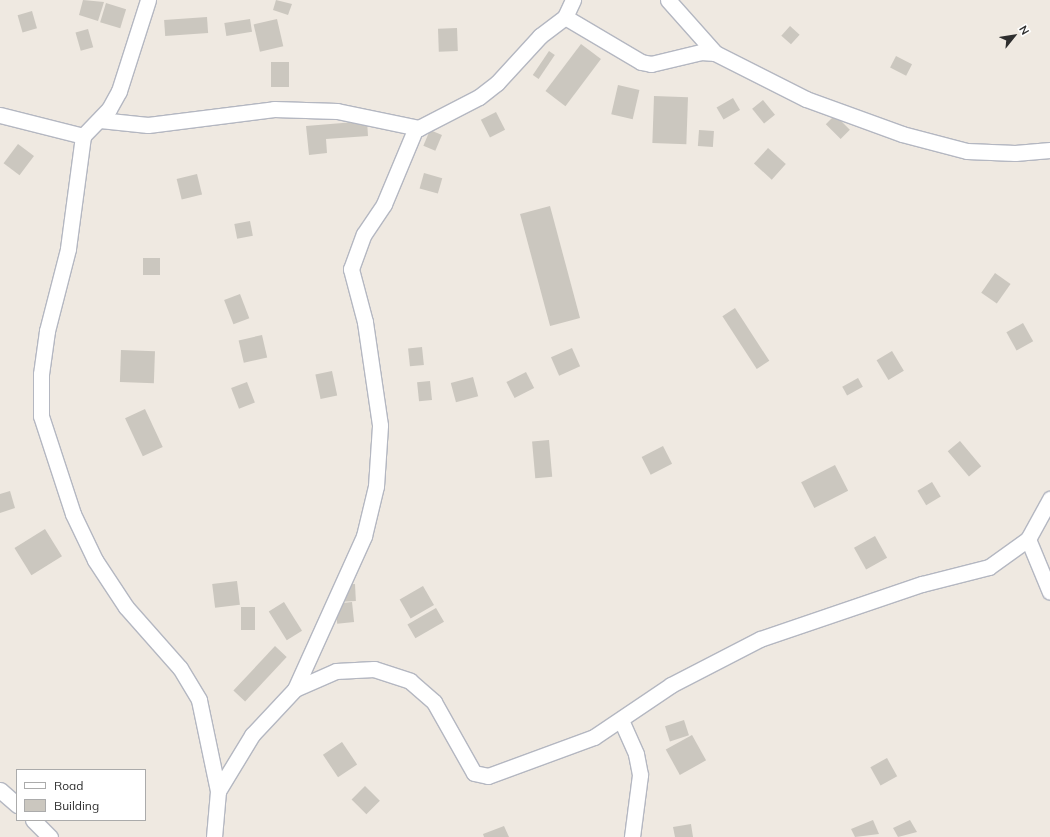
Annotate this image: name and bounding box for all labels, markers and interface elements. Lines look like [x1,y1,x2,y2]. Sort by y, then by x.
north arrow [994,16,1034,56]
text: N [1016,23,1033,37]
legend [16,769,146,821]
text: Road [54,778,83,793]
text: Building [54,798,99,813]

